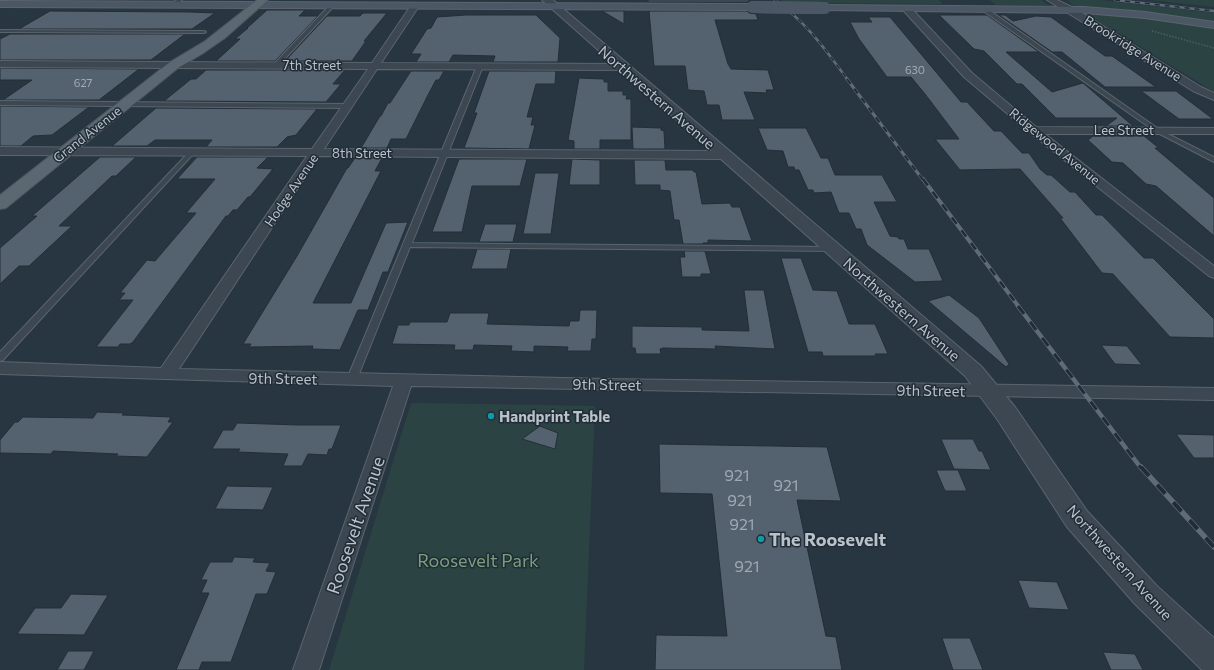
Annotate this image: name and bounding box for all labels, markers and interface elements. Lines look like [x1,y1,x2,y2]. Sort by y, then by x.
street label: Brookridge Avenue [1081,12,1185,84]
street label: Northwestern Avenue [595,41,719,153]
street label: 7th Street [283,57,341,73]
house number: 630 [905,63,925,76]
house number: 627 [74,76,92,89]
street label: Grand Avenue [50,102,124,166]
street label: Ridgewood Avenue [1006,104,1104,188]
street label: Lee Street [1094,122,1154,138]
street label: 8th Street [332,145,392,161]
street label: Hodge Avenue [261,150,321,230]
street label: Northwestern Avenue [840,253,964,365]
street label: 9th Street [248,368,318,388]
street label: 9th Street [572,374,642,394]
street label: 9th Street [896,380,966,400]
place label: Handprint Table [499,407,610,425]
marker: Handprint Table [486,411,496,421]
street label: Roosevelt Avenue [321,453,389,597]
house number: 921 [724,465,750,484]
house number: 921 [773,475,799,494]
house number: 921 [727,490,753,509]
street label: Northwestern Avenue [1064,501,1176,623]
house number: 921 [729,514,755,533]
place label: The Roosevelt [769,528,886,550]
marker: The Roosevelt [756,534,766,544]
park label: Roosevelt Park [417,549,539,571]
house number: 921 [734,556,760,575]

